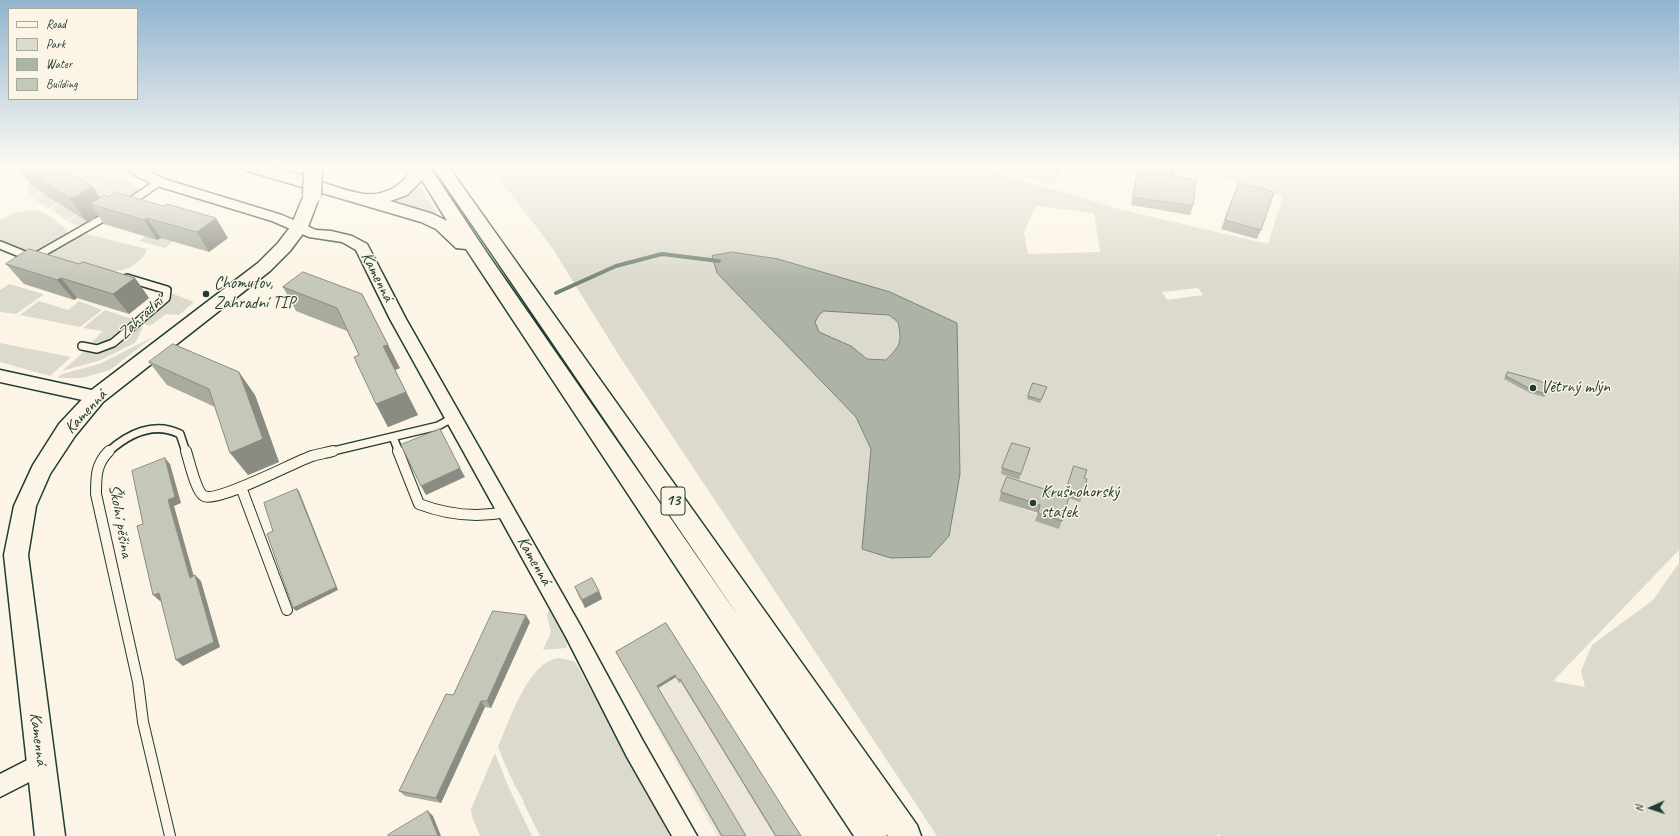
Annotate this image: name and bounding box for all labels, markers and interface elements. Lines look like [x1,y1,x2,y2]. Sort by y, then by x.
legend [8,8,138,100]
text: Road [46,16,66,32]
text: Park [46,36,65,52]
text: Water [46,56,72,72]
text: Building [46,76,78,92]
street label: Kamenná [356,249,398,305]
place label: Chomutov, Zahradní TIP [214,274,295,314]
marker: Chomutov, Zahradní TIP [201,289,211,299]
street label: Zahradní [114,292,168,344]
place label: Větrný mlýn [1541,378,1610,398]
marker: Větrný mlýn [1528,383,1538,393]
street label: Kamenná [60,386,112,438]
street label: Školní pěšina [104,483,136,559]
place label: Krušnohorský statek [1041,483,1119,523]
road number: 13 [661,487,685,515]
marker: Krušnohorský statek [1028,498,1038,508]
street label: Kamenná [512,533,556,589]
street label: Kamenná [25,711,51,767]
north arrow [1631,788,1671,828]
text: N [1632,805,1646,812]

